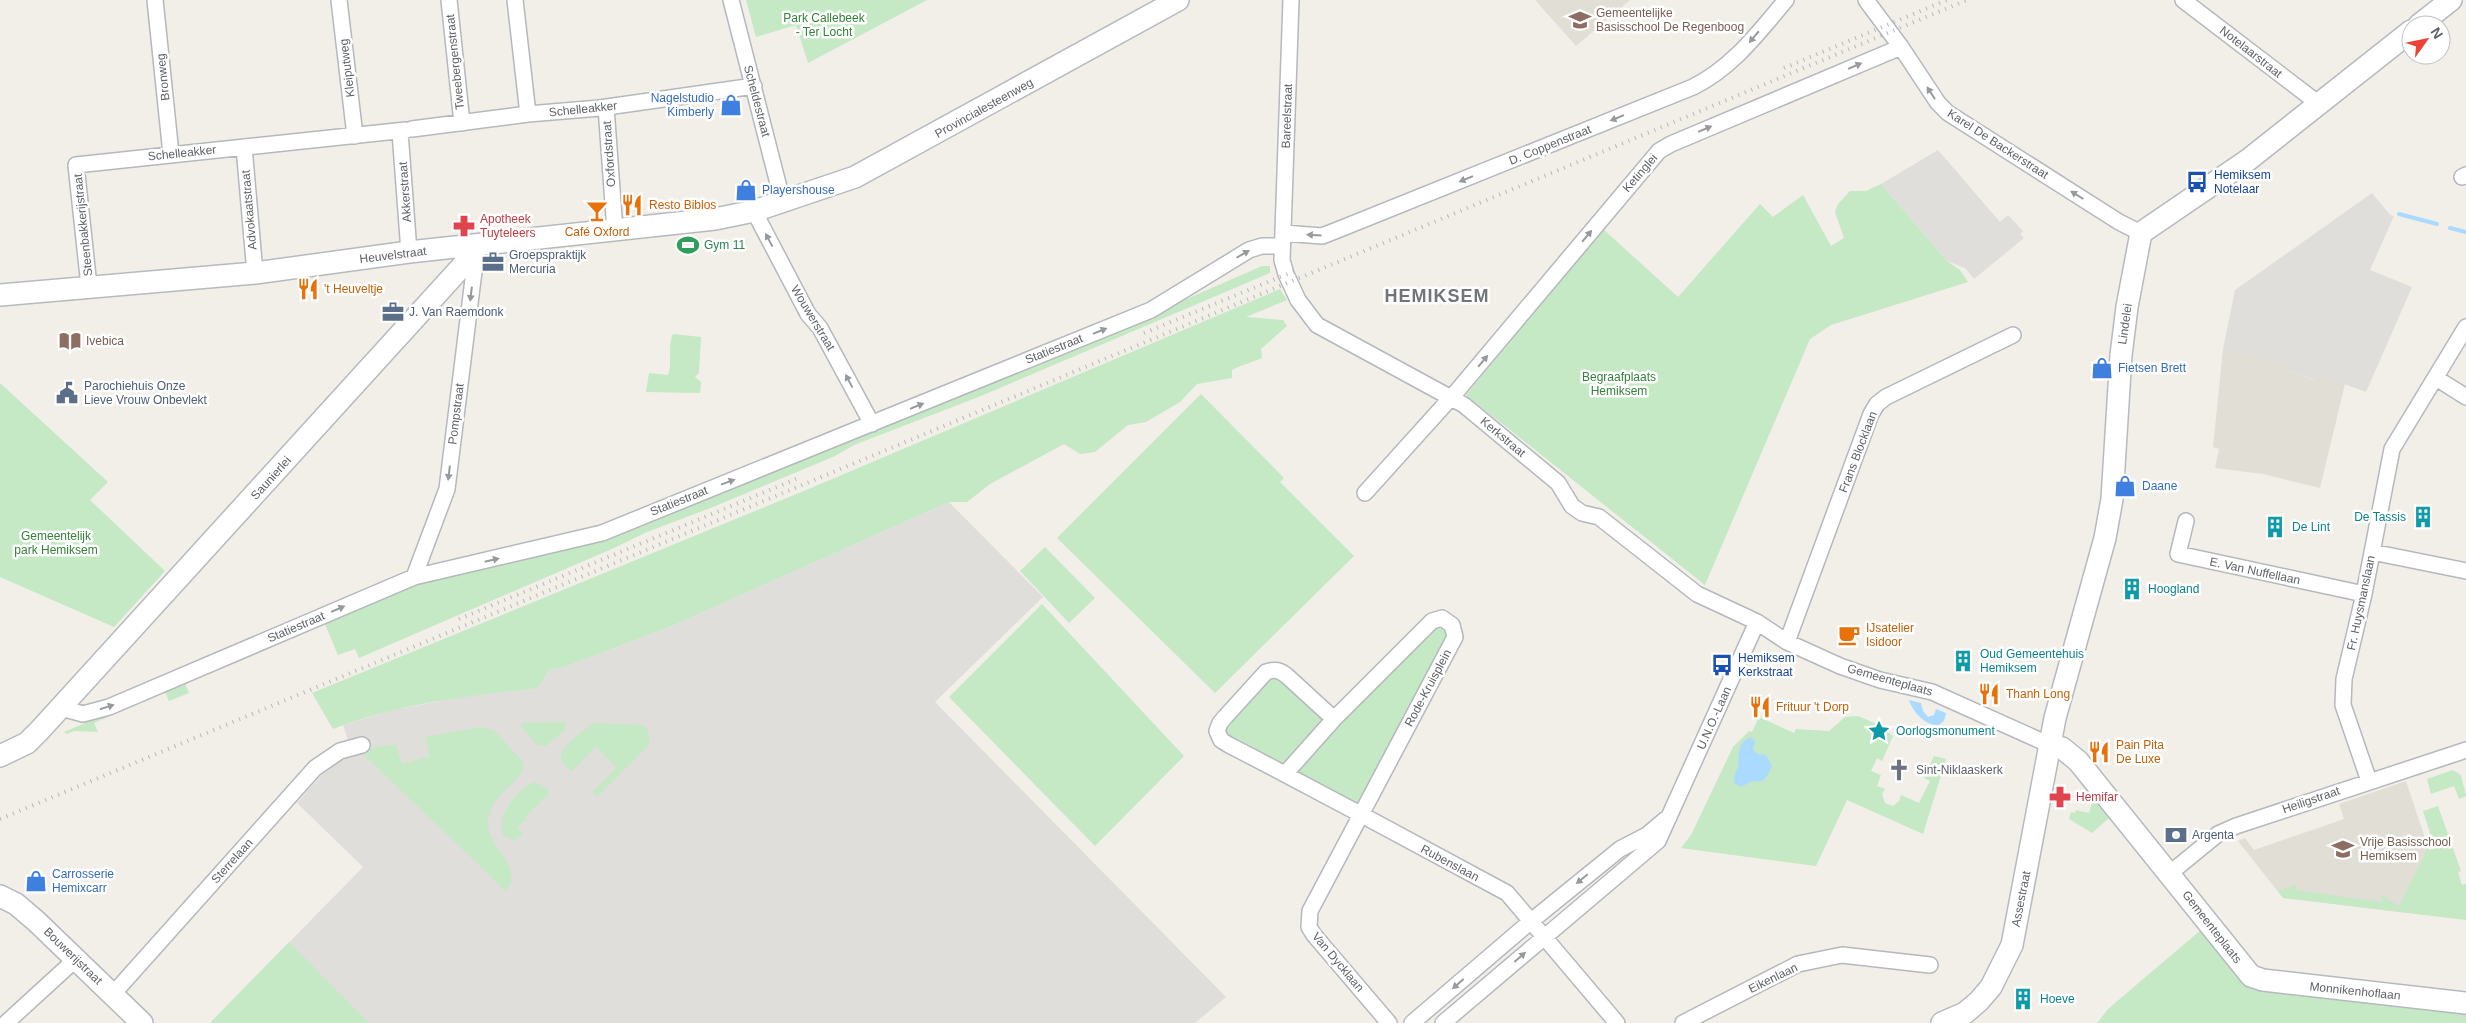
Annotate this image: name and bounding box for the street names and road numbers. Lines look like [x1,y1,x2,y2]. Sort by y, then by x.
street label: Tweebergenstraat [443,13,467,110]
street label: Notelaarstraat [2217,23,2286,81]
street label: Kleiputweg [336,38,358,98]
street label: Bronweg [154,53,172,101]
street label: Scheldestraat [741,64,773,139]
street label: Provincialesteenweg [932,75,1036,141]
street label: Bareelstraat [1279,83,1295,149]
street label: Schelleakker [548,98,618,120]
street label: Karel De Backerstraat [1945,106,2052,182]
street label: Oxfordstraat [600,120,618,187]
street label: D. Coppenstraat [1507,122,1594,168]
street label: Schelleakker [147,142,217,164]
street label: Ketinglei [1620,151,1660,195]
street label: Akkerstraat [396,161,414,223]
street label: Advokaatstraat [238,169,259,250]
street label: Steenbakkerijstraat [71,173,95,277]
street label: Heuvelstraat [359,244,428,266]
street label: Wouwerstraat [788,283,838,354]
street label: Lindelei [2115,303,2135,345]
street label: Statiestraat [1023,331,1085,367]
street label: Pompstraat [445,382,467,445]
street label: Frans Blocklaan [1836,409,1880,495]
street label: Kerkstraat [1478,414,1529,460]
street label: Saunierlei [248,453,294,503]
street label: Statiestraat [648,483,710,519]
street label: Fr. Huysmanslaan [2344,554,2378,652]
street label: E. Van Nuffellaan [2208,555,2302,587]
street label: Statiestraat [265,608,327,645]
street label: Rode-Kruisplein [1402,647,1454,729]
street label: Gemeenteplaats [1846,661,1934,699]
street label: U.N.O.-Laan [1694,684,1734,752]
street label: Heiligstraat [2280,783,2342,816]
street label: Sterrelaan [208,836,256,886]
street label: Rubenslaan [1418,842,1482,884]
street label: Assestraat [2009,869,2033,928]
street label: Gemeenteplaats [2179,888,2245,966]
street label: Bouwerijstraat [41,925,106,988]
street label: Van Dycklaan [1309,929,1367,995]
street label: Eikenlaan [1746,960,1800,996]
street label: Monnikenhoflaan [2309,979,2401,1003]

